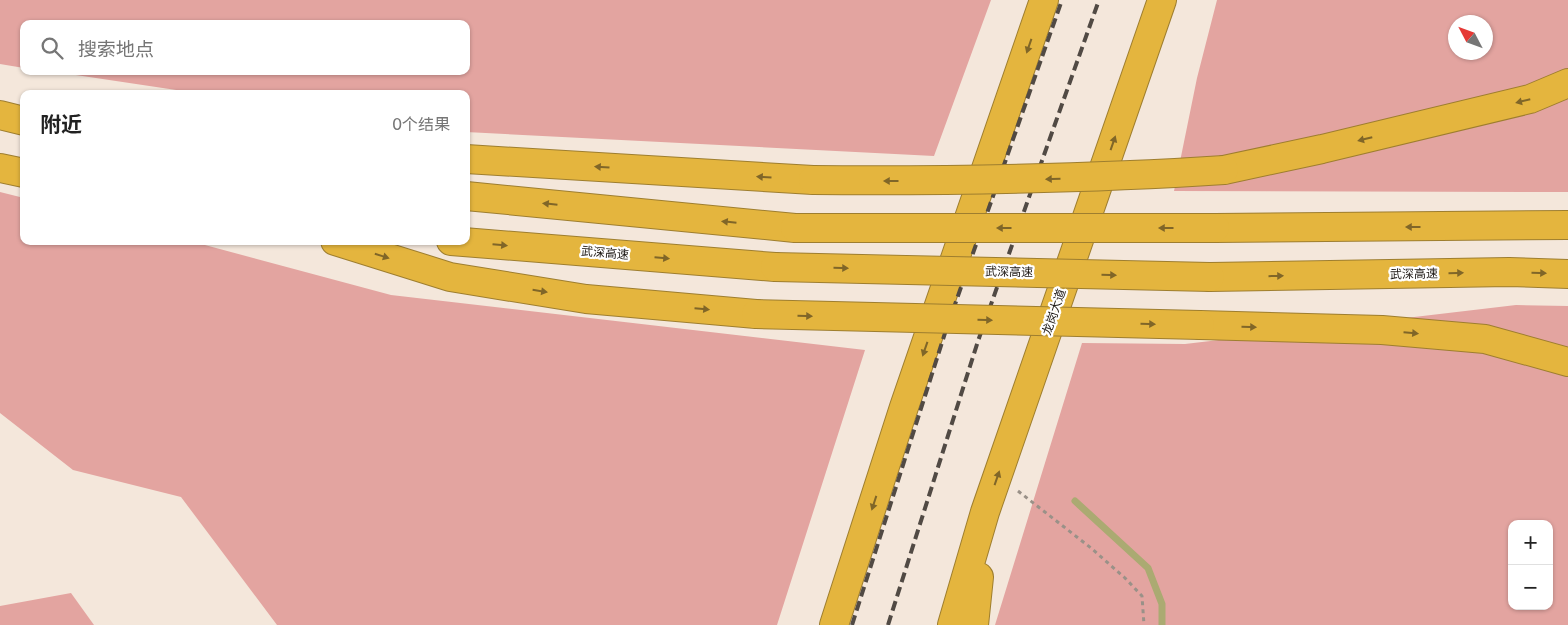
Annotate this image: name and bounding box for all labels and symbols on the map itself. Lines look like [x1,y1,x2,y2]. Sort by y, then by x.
north arrow [1448,15,1493,60]
one-way arrow [1024,39,1032,54]
one-way arrow [1515,97,1530,105]
one-way arrow [1110,135,1117,150]
one-way arrow [1357,135,1372,143]
one-way arrow [593,163,609,171]
one-way arrow [756,173,772,181]
one-way arrow [1045,175,1061,183]
one-way arrow [882,177,898,185]
one-way arrow [541,200,557,208]
one-way arrow [720,217,736,225]
one-way arrow [1404,223,1420,231]
one-way arrow [996,224,1012,232]
one-way arrow [1158,224,1174,232]
one-way arrow [492,241,508,249]
street label: 武深高速 [580,244,630,262]
one-way arrow [375,252,390,260]
one-way arrow [654,254,670,262]
one-way arrow [834,265,850,273]
street label: 武深高速 [985,265,1033,279]
street label: 武深高速 [1390,267,1438,281]
one-way arrow [1448,269,1464,277]
one-way arrow [1531,270,1547,278]
one-way arrow [1101,271,1117,279]
one-way arrow [1269,272,1285,280]
street label: 龙岗大道 [1040,287,1068,337]
one-way arrow [533,288,549,296]
one-way arrow [694,306,710,314]
one-way arrow [797,312,813,320]
one-way arrow [977,316,993,324]
one-way arrow [1140,320,1156,328]
one-way arrow [1241,323,1257,331]
one-way arrow [1403,329,1419,337]
one-way arrow [920,341,928,356]
one-way arrow [993,470,1001,485]
one-way arrow [869,496,877,511]

